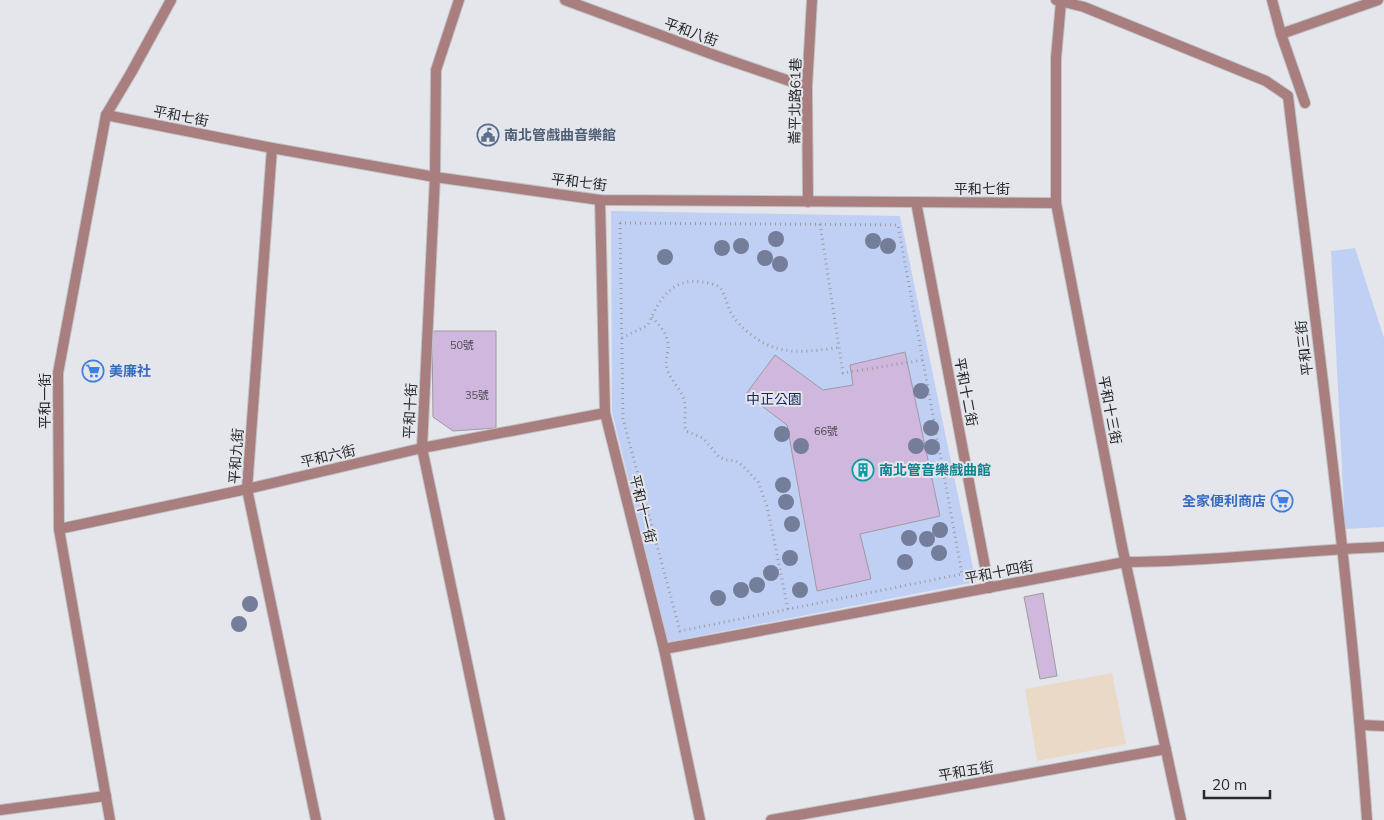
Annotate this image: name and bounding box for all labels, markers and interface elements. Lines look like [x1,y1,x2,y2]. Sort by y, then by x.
street label: 平和八街 [662,14,720,50]
street label: 崙平北路61巷 [785,57,805,145]
street label: 平和七街 [152,102,210,130]
public building icon: 南北管戲曲音樂館 [476,123,500,147]
place label: 南北管戲曲音樂館 [504,126,616,144]
street label: 平和七街 [550,170,608,194]
street label: 平和七街 [954,180,1010,198]
street label: 平和三街 [1292,319,1316,377]
house number: 50號 [450,338,474,352]
street label: 平和十二街 [950,356,982,428]
supermarket icon: 美廉社 [81,359,105,383]
place label: 美廉社 [109,362,151,380]
street label: 平和一街 [36,373,54,429]
street label: 平和十三街 [1094,374,1126,446]
street label: 平和十街 [400,383,420,439]
house number: 35號 [465,388,489,402]
park label: 中正公園 [746,390,802,408]
house number: 66號 [814,424,838,438]
street label: 平和九街 [225,427,247,485]
street label: 平和六街 [299,441,357,471]
building icon: 南北管音樂戲曲館 [851,458,875,482]
place label: 南北管音樂戲曲館 [879,461,991,479]
street label: 平和十一街 [626,473,660,545]
supermarket icon: 全家便利商店 [1270,489,1294,513]
place label: 全家便利商店 [1182,492,1266,510]
street label: 平和十四街 [963,556,1035,588]
street label: 平和五街 [937,757,995,785]
scale bar [1204,768,1270,800]
text: 20 m [1212,775,1247,794]

